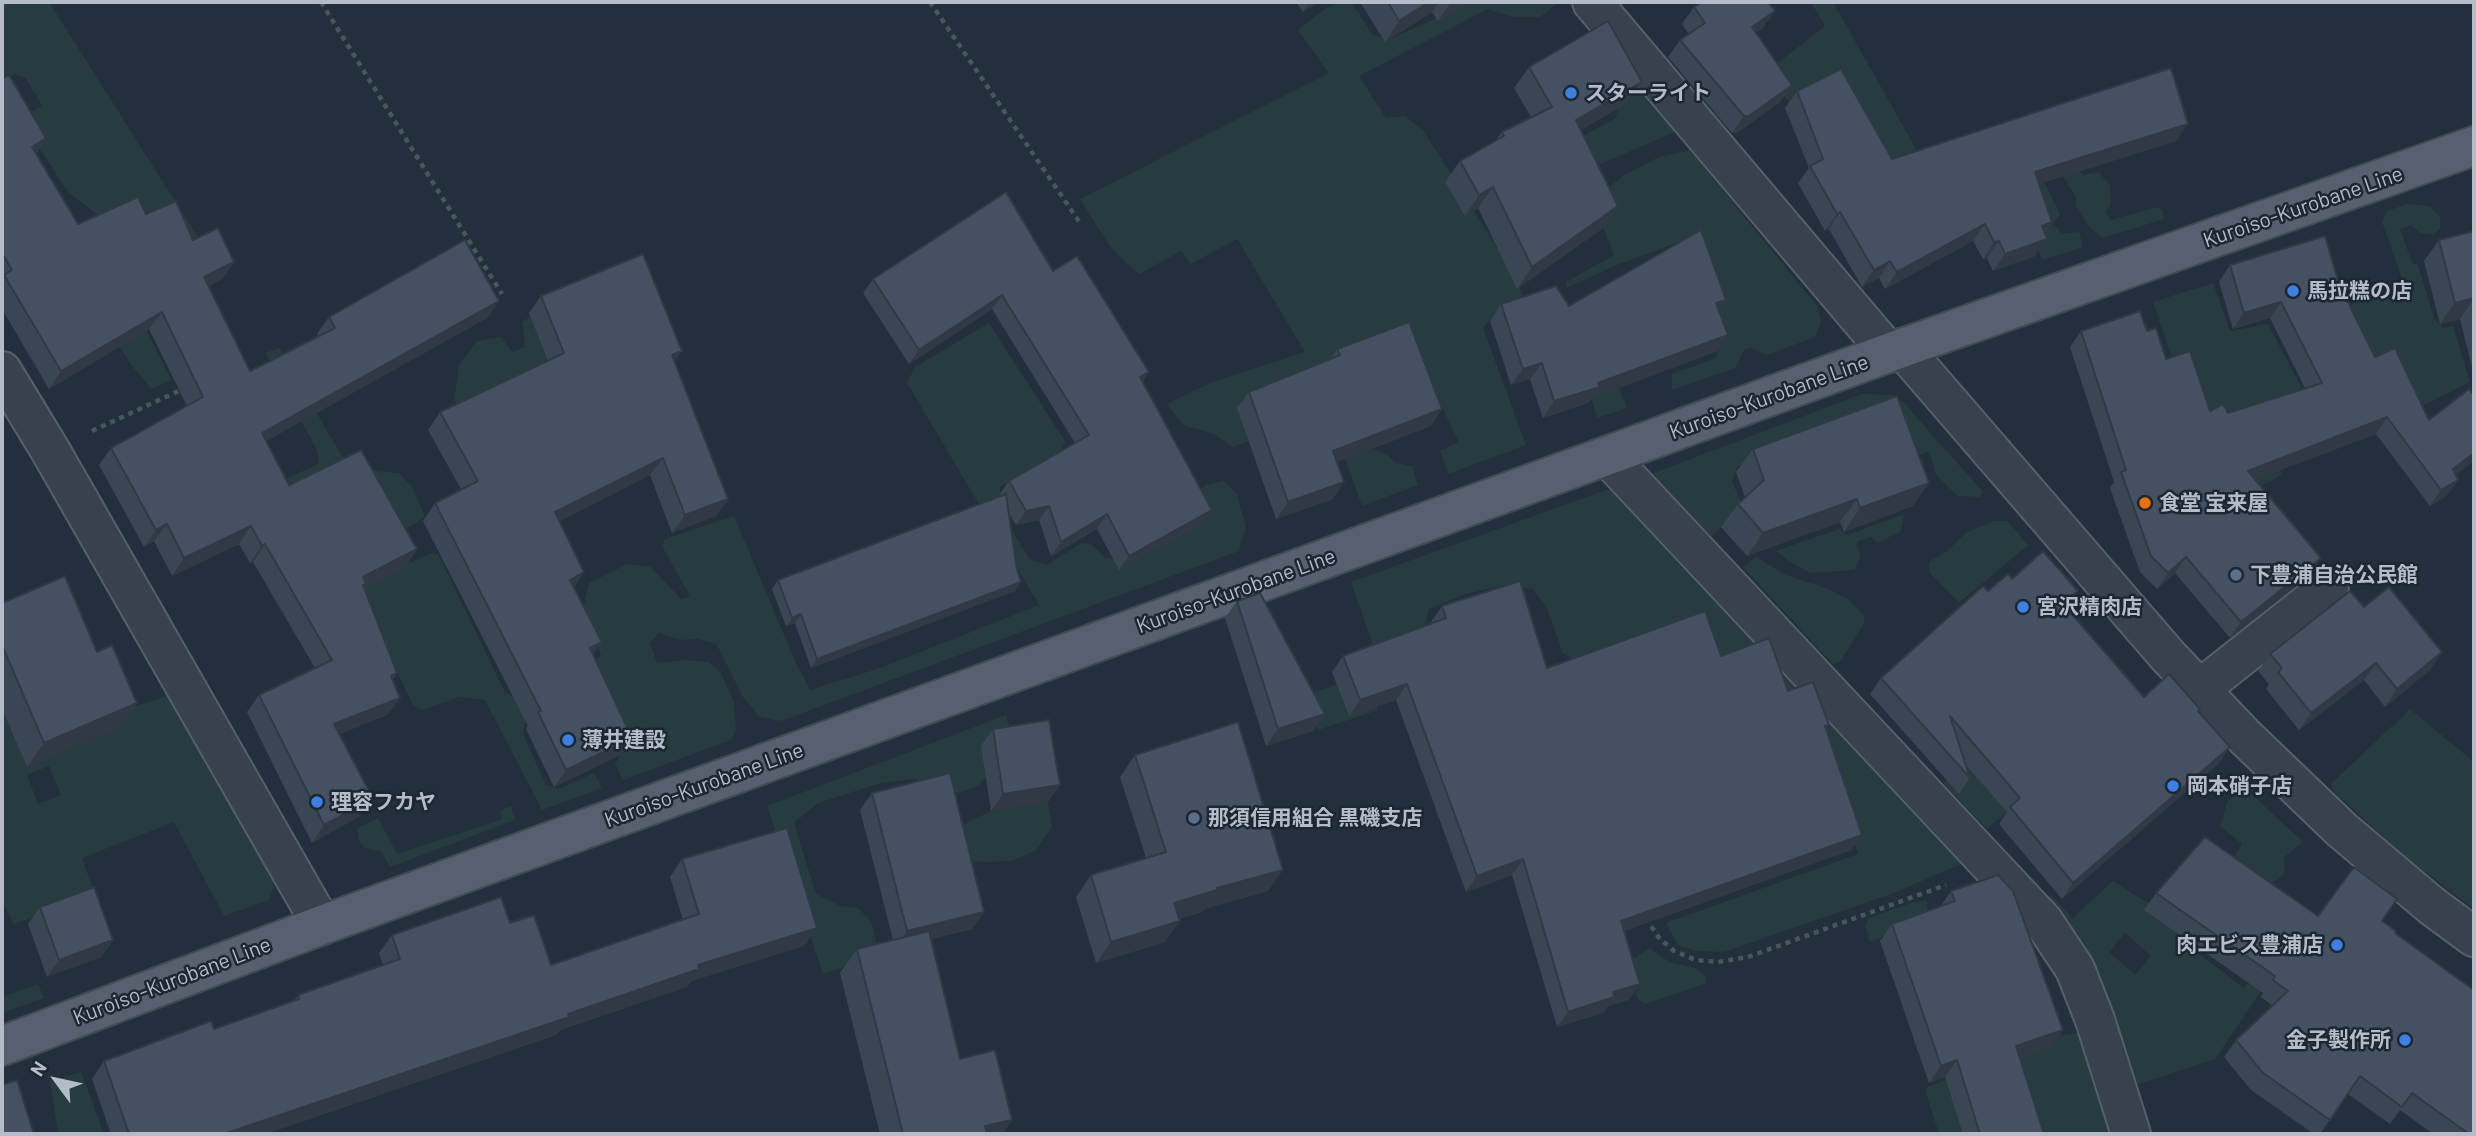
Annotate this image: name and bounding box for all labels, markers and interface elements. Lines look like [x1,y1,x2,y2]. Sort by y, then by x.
place label: スターライト [1585,80,1711,106]
marker: スターライト [1563,85,1579,101]
street label: Kuroiso-Kurobane Line [2200,161,2406,253]
place label: 馬拉糕の店 [2307,278,2412,304]
marker: 馬拉糕の店 [2285,283,2301,299]
street label: Kuroiso-Kurobane Line [1666,349,1872,445]
place label: 食堂 宝来屋 [2159,490,2268,516]
marker: 食堂 宝来屋 [2137,495,2153,511]
street label: Kuroiso-Kurobane Line [1133,543,1339,639]
place label: 下豊浦自治公民館 [2250,562,2418,588]
marker: 下豊浦自治公民館 [2228,567,2244,583]
place label: 宮沢精肉店 [2037,594,2142,620]
marker: 宮沢精肉店 [2015,599,2031,615]
place label: 薄井建設 [582,727,666,753]
marker: 薄井建設 [560,732,576,748]
street label: Kuroiso-Kurobane Line [601,737,807,833]
place label: 岡本硝子店 [2187,773,2292,799]
marker: 岡本硝子店 [2165,778,2181,794]
place label: 理容フカヤ [331,789,436,815]
marker: 理容フカヤ [309,794,325,810]
place label: 那須信用組合 黒磯支店 [1208,805,1422,831]
marker: 那須信用組合 黒磯支店 [1186,810,1202,826]
street label: Kuroiso-Kurobane Line [70,932,274,1030]
place label: 肉エビス豊浦店 [2176,932,2323,958]
marker: 肉エビス豊浦店 [2329,937,2345,953]
place label: 金子製作所 [2286,1027,2391,1053]
marker: 金子製作所 [2397,1032,2413,1048]
north arrow [21,1045,91,1115]
text: N [25,1057,51,1080]

